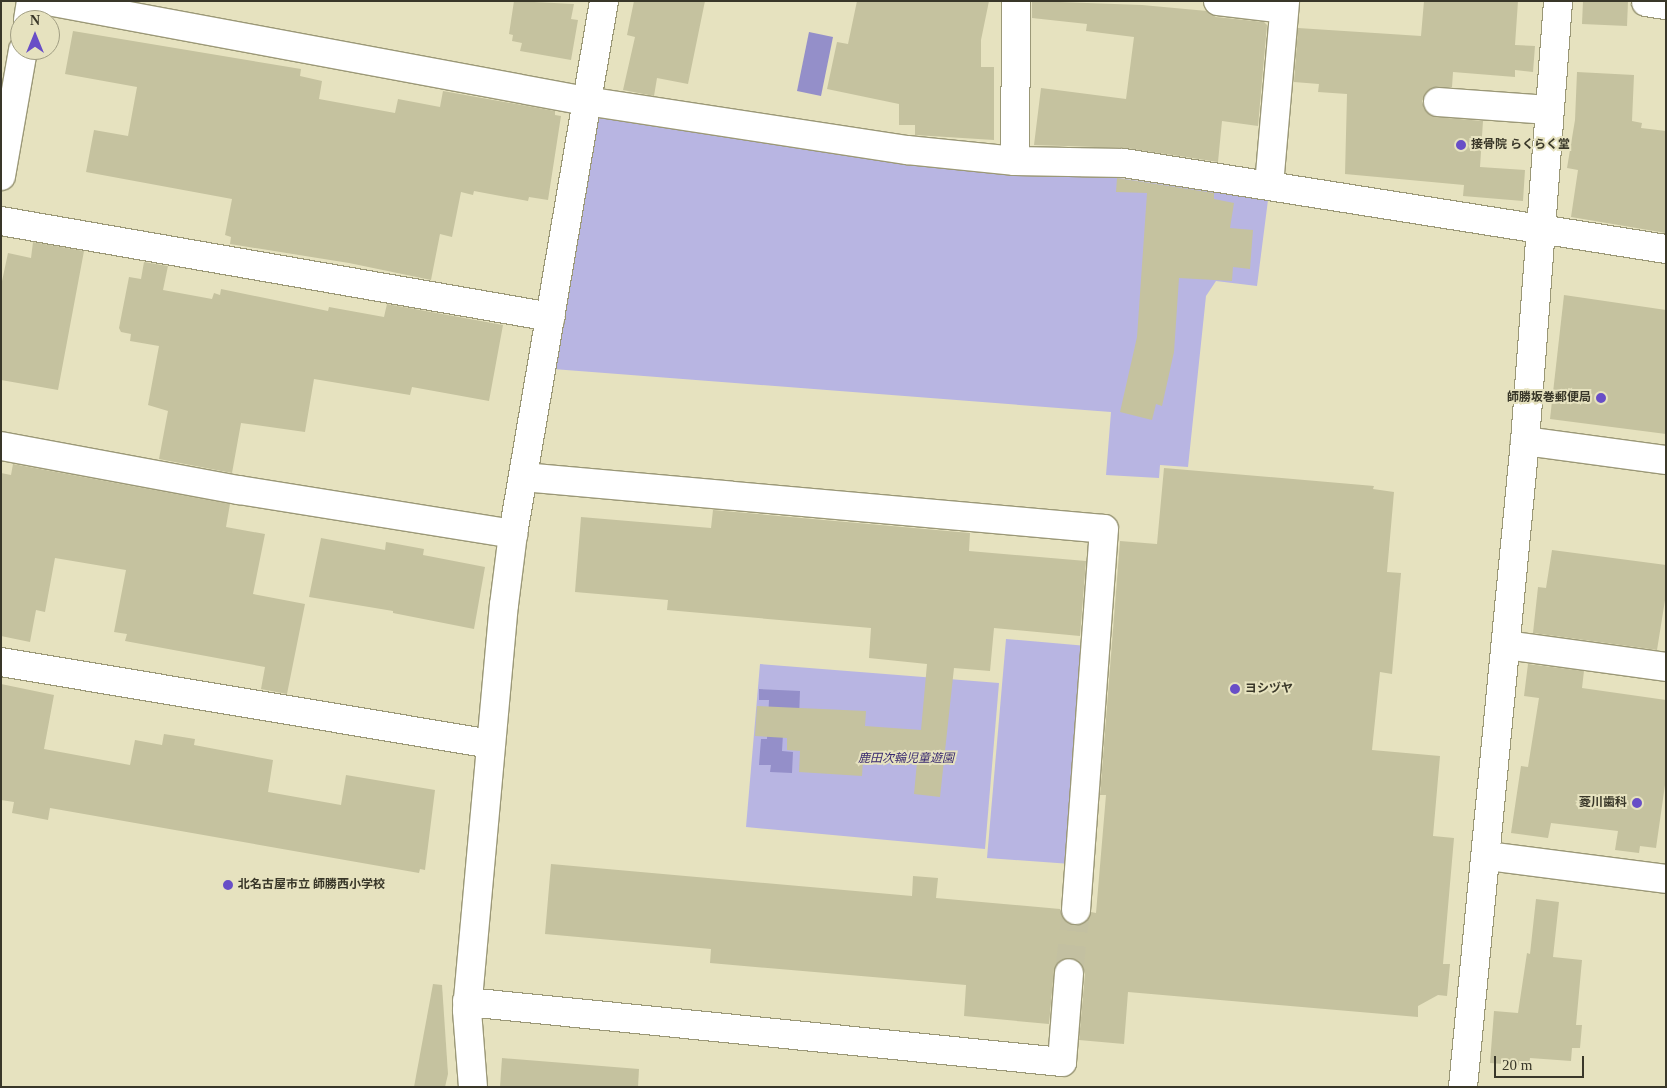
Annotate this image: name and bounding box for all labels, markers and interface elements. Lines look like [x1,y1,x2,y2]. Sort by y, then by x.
north arrow [10,10,60,60]
text: N [30,13,40,28]
place label: 接骨院 らくらく堂 [1471,138,1570,152]
marker: 接骨院 らくらく堂 [1455,139,1467,151]
place label: 師勝坂巻郵便局 [1507,391,1591,405]
marker: 師勝坂巻郵便局 [1595,392,1607,404]
place label: ヨシヅヤ [1245,682,1293,696]
marker: ヨシヅヤ [1229,683,1241,695]
park label: 鹿田次輪児童遊園 [858,752,954,766]
place label: 菱川歯科 [1579,796,1627,810]
marker: 菱川歯科 [1631,797,1643,809]
place label: 北名古屋市立 師勝西小学校 [238,878,385,892]
marker: 北名古屋市立 師勝西小学校 [222,879,234,891]
scale bar [1497,1046,1587,1078]
text: 20 m [1502,1057,1532,1073]

